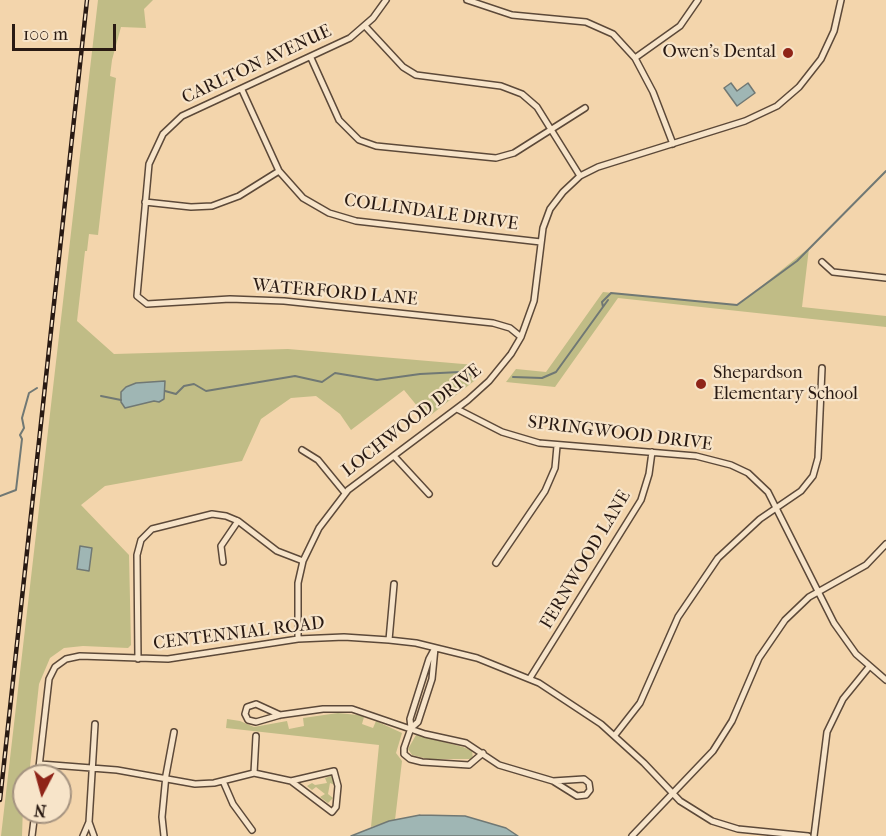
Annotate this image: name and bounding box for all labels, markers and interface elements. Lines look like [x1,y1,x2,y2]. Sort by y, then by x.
scale bar [15,12,118,50]
street label: CARLTON AVENUE [179,21,335,109]
text: 100 m [23,24,68,45]
place label: Owen's Dental [663,42,776,64]
marker: Owen's Dental [781,46,795,60]
street label: COLLINDALE DRIVE [343,190,519,236]
street label: WATERFORD LANE [251,275,419,311]
street label: LOCHWOOD DRIVE [338,360,486,482]
place label: Shepardson Elementary School [713,363,858,406]
marker: Shepardson Elementary School [694,377,708,391]
street label: SPRINGWOOD DRIVE [526,412,714,456]
street label: FERNWOOD LANE [536,487,636,633]
street label: CENTENNIAL ROAD [152,613,326,655]
north arrow [12,764,72,824]
text: N [33,800,47,820]

